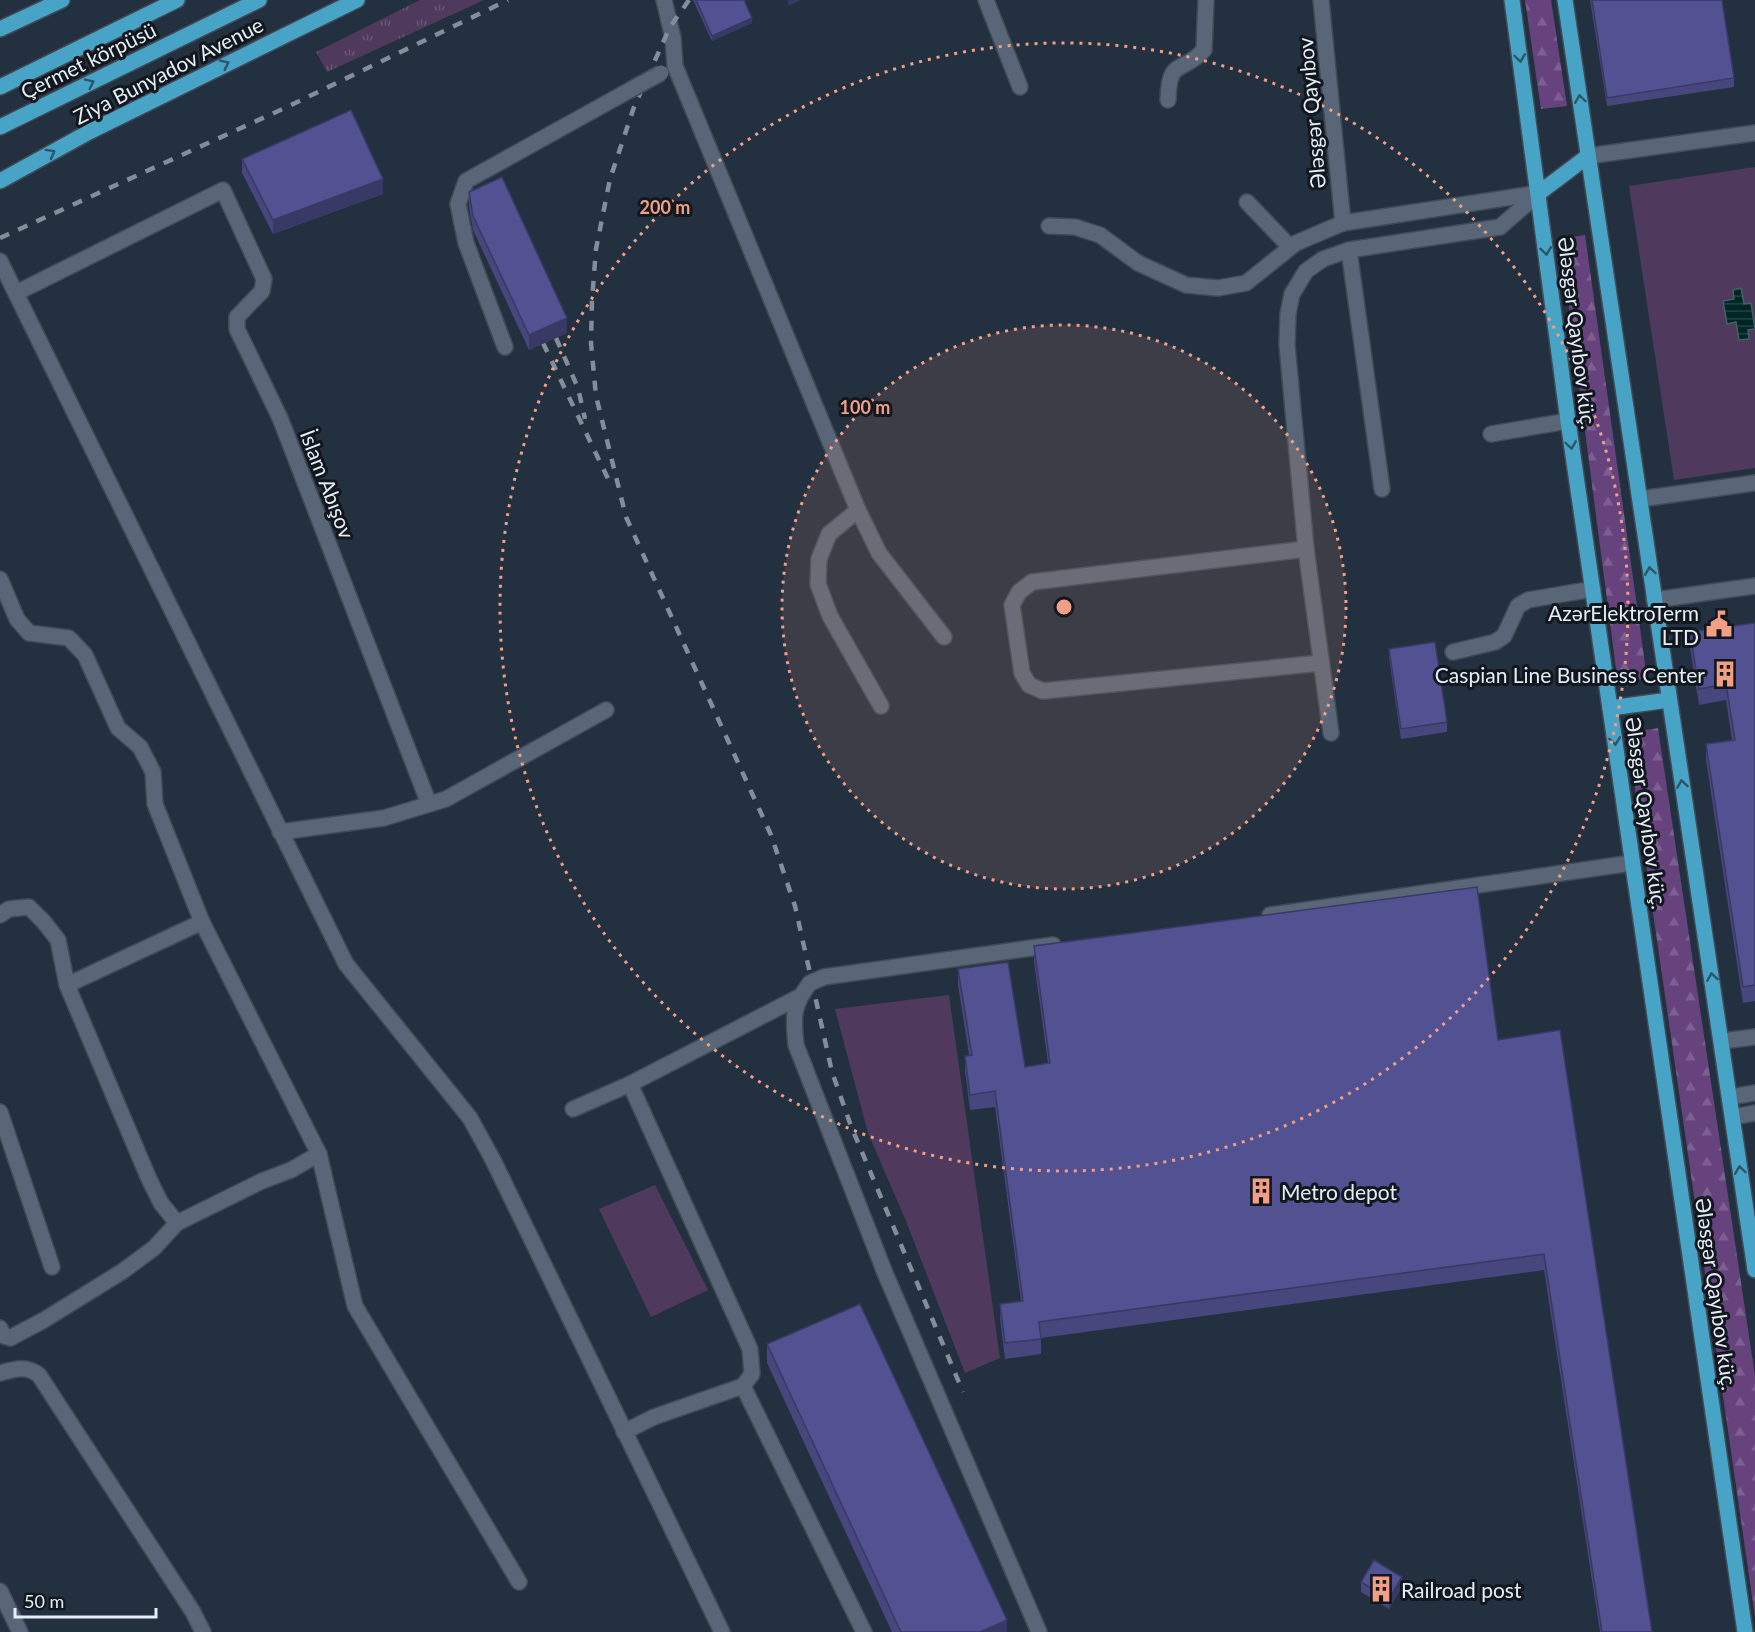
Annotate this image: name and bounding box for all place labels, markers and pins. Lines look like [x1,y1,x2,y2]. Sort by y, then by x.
centre of rings [1054,597,1074,617]
place label: AzərElektroTerm LTD [1548,600,1699,649]
public building icon: AzərElektroTerm LTD [1704,609,1734,639]
building icon: Caspian Line Business Center [1710,659,1740,689]
place label: Caspian Line Business Center [1435,662,1705,687]
building icon: Metro depot [1246,1176,1276,1206]
place label: Metro depot [1281,1179,1398,1204]
building icon: Railroad post [1366,1574,1396,1604]
place label: Railroad post [1401,1577,1522,1602]

